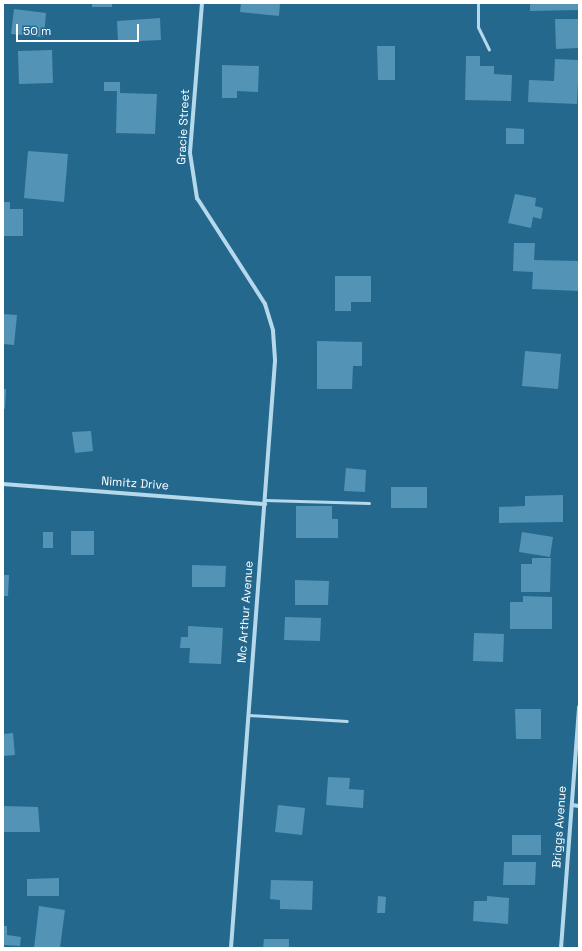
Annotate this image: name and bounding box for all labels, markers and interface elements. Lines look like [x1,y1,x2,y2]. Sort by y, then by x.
scale bar [18,16,141,42]
text: 50 m [23,23,51,39]
street label: Gracie Street [175,89,193,165]
street label: Nimitz Drive [101,474,169,494]
street label: Mc Arthur Avenue [235,560,257,664]
street label: Briggs Avenue [550,785,570,869]

